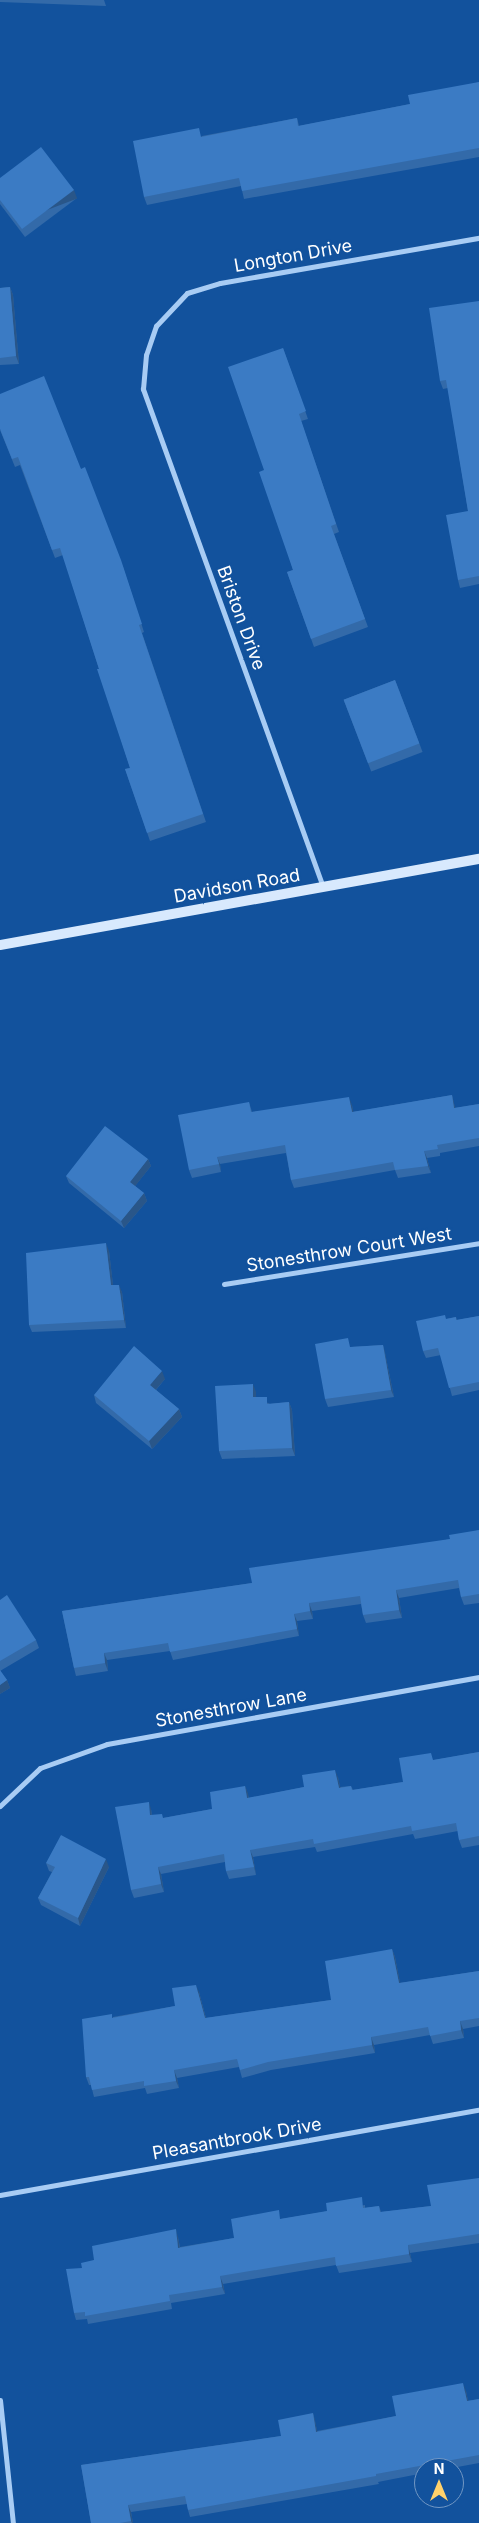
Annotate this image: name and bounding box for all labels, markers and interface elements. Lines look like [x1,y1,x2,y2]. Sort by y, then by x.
street label: Longton Drive [232,235,354,277]
street label: Briston Drive [212,563,270,673]
street label: Davidson Road [172,864,302,908]
street label: Stonesthrow Court West [245,1223,453,1277]
street label: Stonesthrow Lane [154,1684,308,1732]
street label: Pleasantbrook Drive [151,2113,323,2165]
north arrow [414,2458,464,2508]
text: N [434,2460,444,2477]

